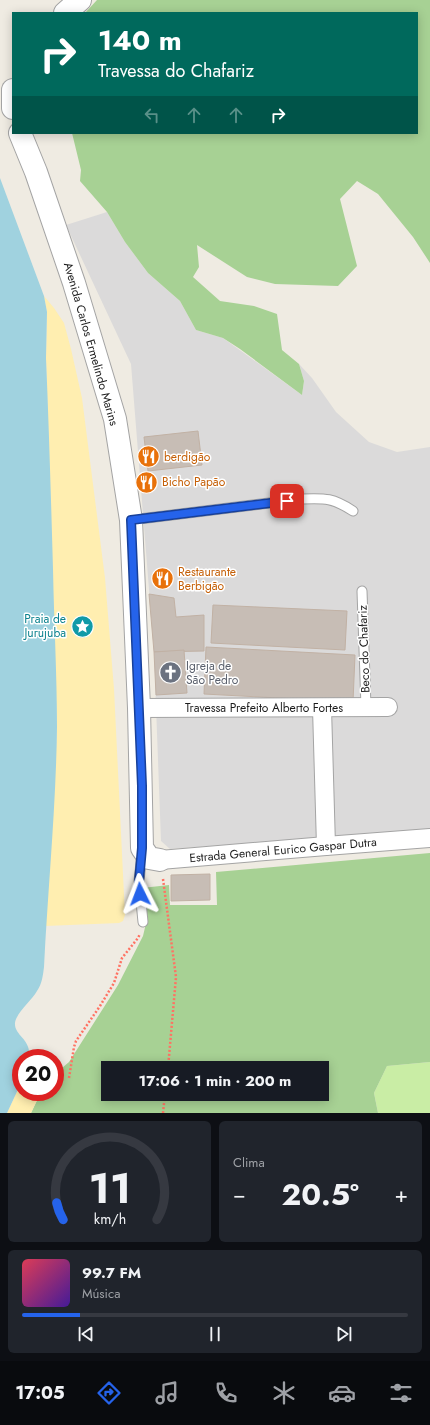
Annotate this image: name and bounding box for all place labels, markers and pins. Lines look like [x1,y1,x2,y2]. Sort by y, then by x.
restaurant icon: berdigão [135,444,161,470]
place label: berdigão [164,448,211,466]
restaurant icon: Bicho Papão [133,469,159,495]
place label: Bicho Papão [162,473,226,491]
pin [270,484,304,518]
place label: Restaurante Berbigão [178,563,236,595]
restaurant icon: Restaurante Berbigão [149,566,175,592]
place label: Praia de Jurujuba [22,610,66,642]
place icon: Praia de Jurujuba [69,613,95,639]
place label: Igreja de São Pedro [186,657,239,689]
church icon: Igreja de São Pedro [157,660,183,686]

